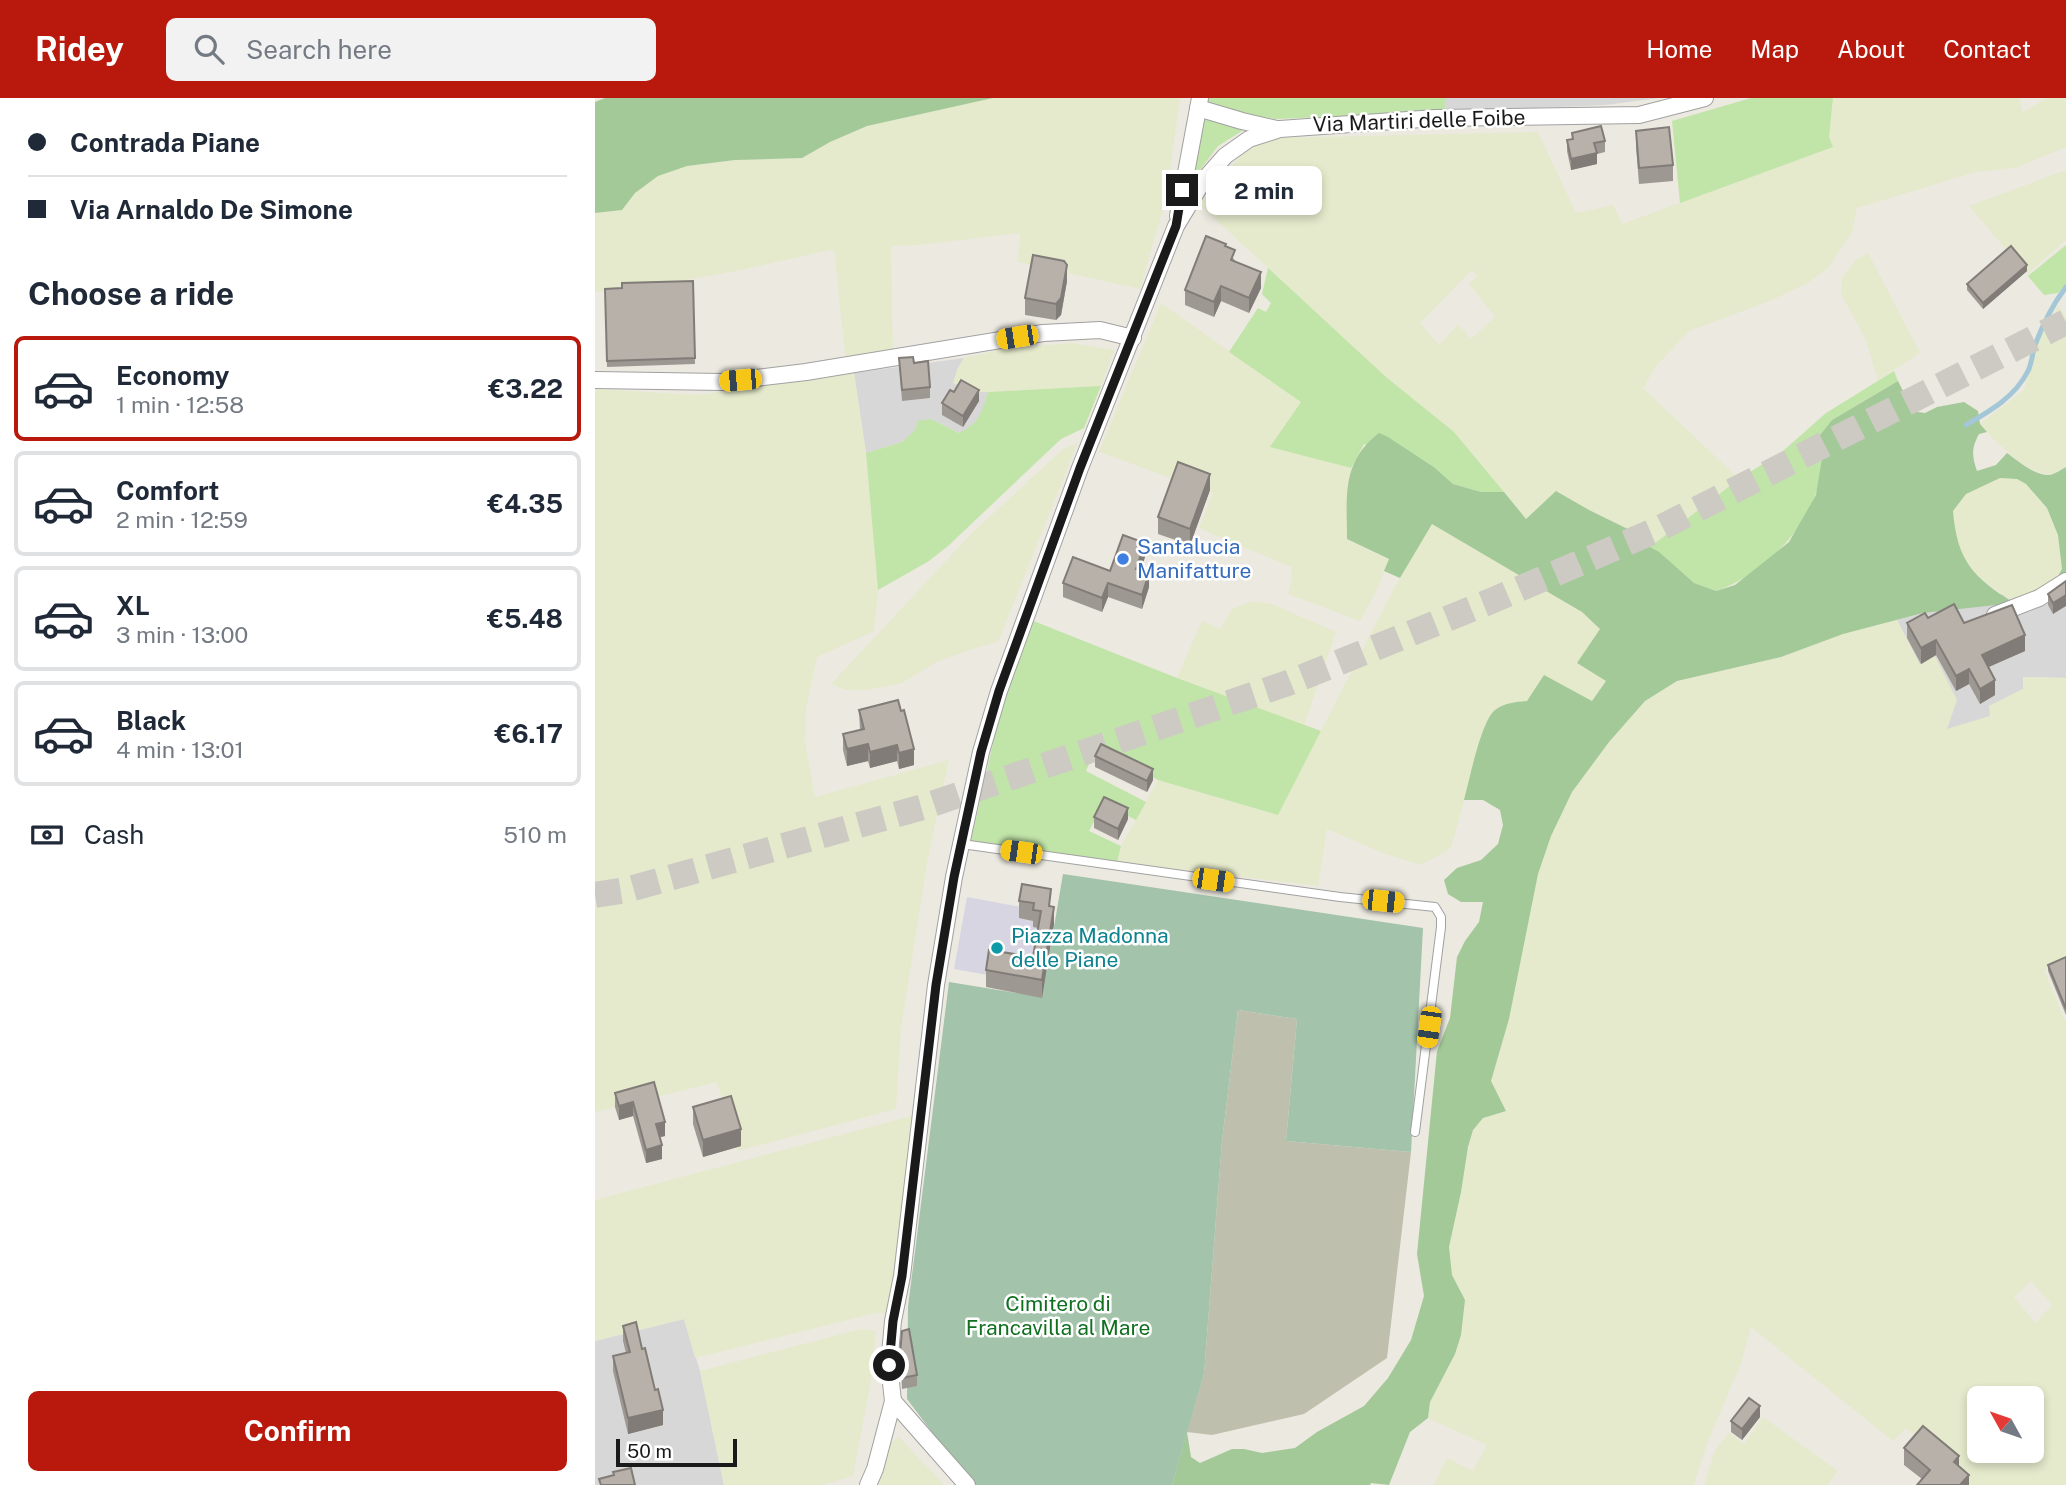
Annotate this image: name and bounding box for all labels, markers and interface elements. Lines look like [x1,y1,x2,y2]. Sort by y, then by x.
search box [166,18,656,81]
text: Ridey [35,30,124,68]
icon: search [190,30,228,68]
text: Search here [246,34,392,65]
text: Home [1646,35,1712,63]
text: Map [1750,35,1799,63]
text: About [1837,35,1905,63]
text: Contact [1943,35,2031,63]
street label: Via Martiri delle Foibe [1312,104,1526,137]
text: Contrada Piane [70,127,260,158]
callout: 2 min [1207,166,1322,214]
route end [1166,174,1198,206]
text: 2 min [1234,177,1294,204]
text: Via Arnaldo De Simone [70,194,353,225]
text: Choose a ride [28,275,234,312]
car [995,323,1040,351]
icon: car [32,357,95,420]
text: Economy [116,360,229,391]
car [719,368,762,392]
text: €3.22 [488,373,563,404]
text: 1 min · 12:58 [116,391,244,418]
icon: car [32,472,95,535]
text: Comfort [116,475,219,506]
text: €4.35 [487,488,563,519]
text: 2 min · 12:59 [116,506,248,533]
place label: Santalucia Manifatture [1137,534,1251,583]
marker: Santalucia Manifatture [1115,551,1131,567]
icon: car [32,587,95,650]
text: XL [116,590,150,621]
text: €5.48 [487,603,563,634]
text: 3 min · 13:00 [116,621,248,648]
icon: car [32,702,95,765]
text: Black [116,705,186,736]
text: €6.17 [494,718,563,749]
text: 4 min · 13:01 [116,736,244,763]
icon: cash [28,816,66,854]
text: Cash [84,819,144,850]
text: 510 m [503,821,567,848]
car [999,839,1044,865]
car [1191,867,1236,893]
car [1362,888,1405,914]
place label: Piazza Madonna delle Piane [1011,923,1169,972]
marker: Piazza Madonna delle Piane [989,940,1005,956]
car [1416,1005,1443,1049]
park label: Cimitero di Francavilla al Mare [966,1291,1150,1340]
route start [873,1349,905,1381]
north arrow [1967,1386,2044,1463]
map controls [1967,1386,2044,1463]
button: Confirm [28,1391,567,1471]
scale bar [616,1436,737,1468]
text: 50 m [627,1440,672,1462]

